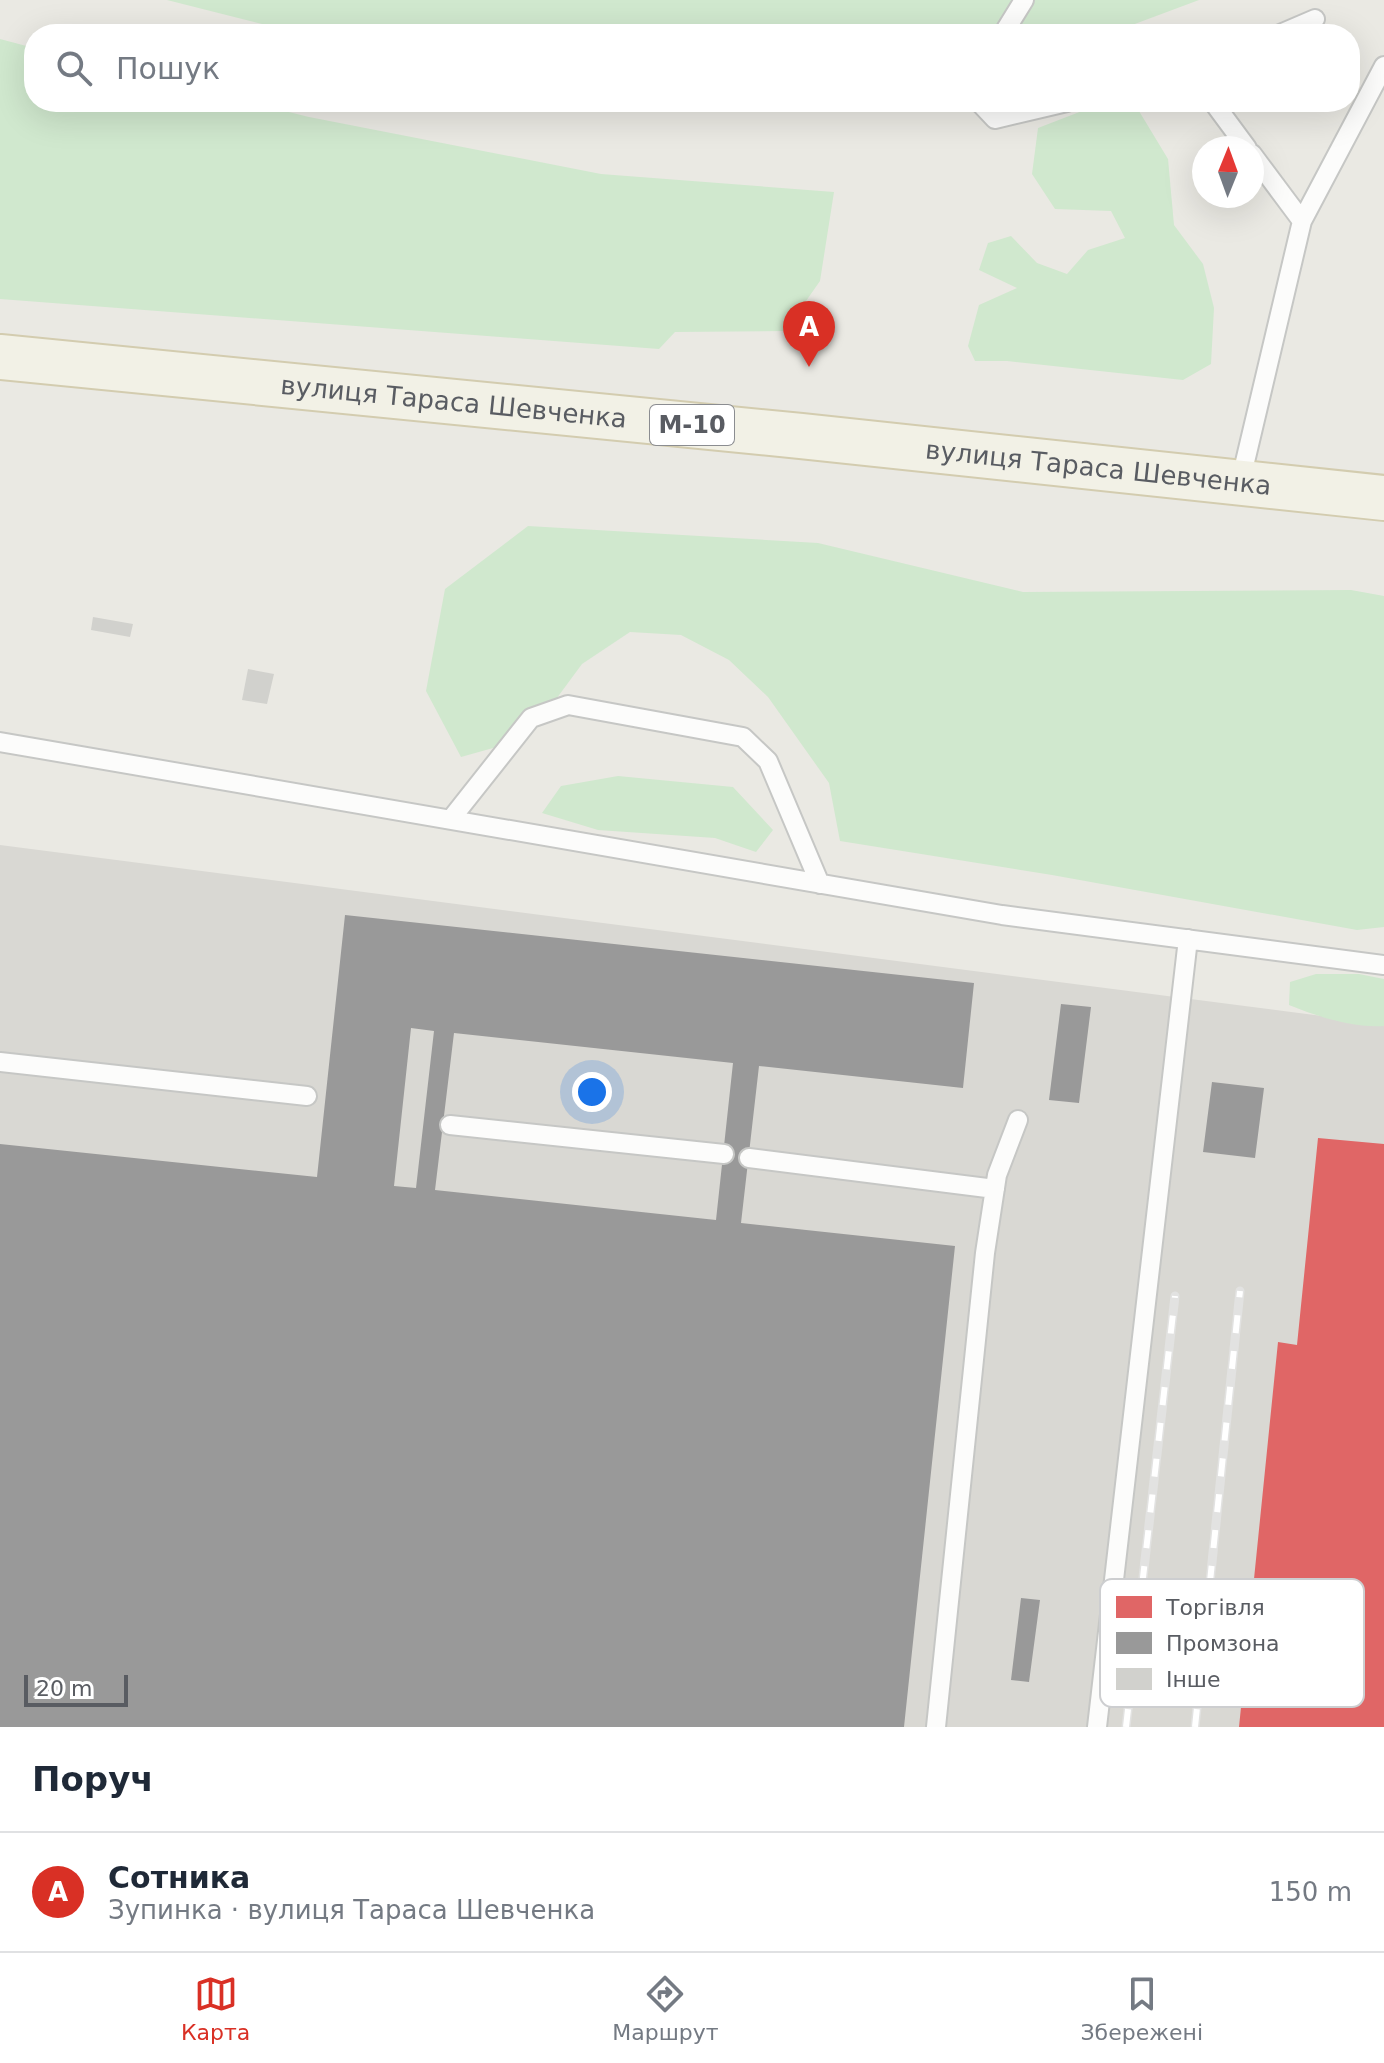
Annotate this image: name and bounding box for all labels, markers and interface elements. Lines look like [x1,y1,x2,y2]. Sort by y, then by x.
search box [24,24,1360,112]
icon: search [52,46,96,90]
text: Пошук [116,51,220,86]
north arrow [1192,136,1264,208]
pin: A [783,301,835,367]
street label: вулиця Тараса Шевченка [279,370,628,434]
road number: М-10 [650,405,734,445]
street label: вулиця Тараса Шевченка [924,434,1273,501]
your location [572,1072,612,1112]
legend [1100,1579,1364,1707]
text: Торгівля [1165,1595,1265,1620]
text: Промзона [1166,1631,1280,1656]
text: Інше [1166,1667,1221,1692]
scale bar [24,1671,128,1707]
text: 20 m [36,1676,92,1701]
text: Поруч [32,1759,154,1799]
text: Сотника [108,1860,250,1895]
text: A [48,1877,68,1907]
text: 150 m [1269,1877,1352,1907]
text: Зупинка · вулиця Тараса Шевченка [108,1895,595,1925]
tab: Карта [181,1972,250,2045]
tab: Маршрут [612,1972,719,2045]
tab: Збережені [1080,1972,1203,2045]

